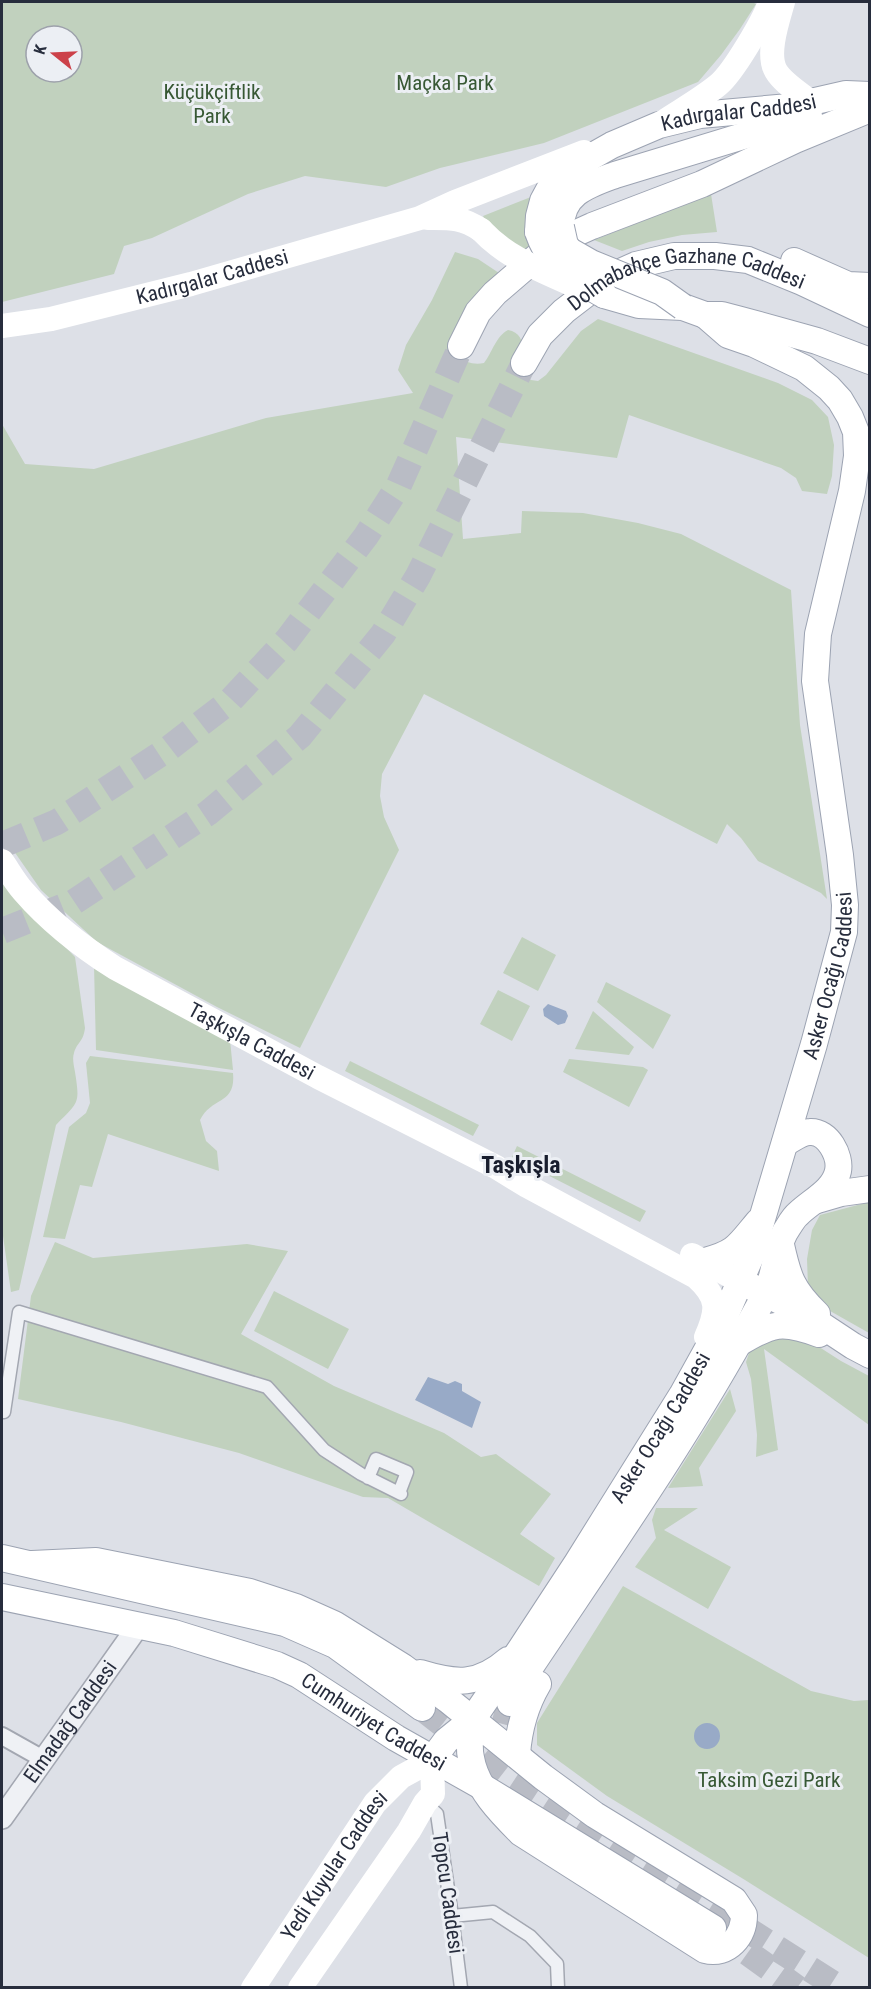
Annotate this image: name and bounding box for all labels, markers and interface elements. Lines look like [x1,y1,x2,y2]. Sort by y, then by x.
north arrow [24,24,84,84]
text: K [30,42,51,57]
park label: Maçka Park [396,71,494,95]
park label: Küçükçiftlik Park [164,80,261,128]
street label: Kadırgalar Caddesi [659,89,819,136]
street label: Dolmabahçe Gazhane Caddesi [563,244,809,316]
street label: Kadırgalar Caddesi [134,245,291,309]
street label: Asker Ocağı Caddesi [798,891,857,1062]
street label: Taşkışla Caddesi [184,998,319,1085]
district label: Taşkışla [481,1151,561,1179]
street label: Asker Ocağı Caddesi [606,1348,715,1507]
street label: Elmadağ Caddesi [19,1656,122,1787]
street label: Cumhuriyet Caddesi [297,1668,450,1776]
park label: Taksim Gezi Park [698,1768,841,1792]
street label: Yedi Kuyular Caddesi [276,1786,392,1944]
street label: Topcu Caddesi [428,1831,468,1955]

